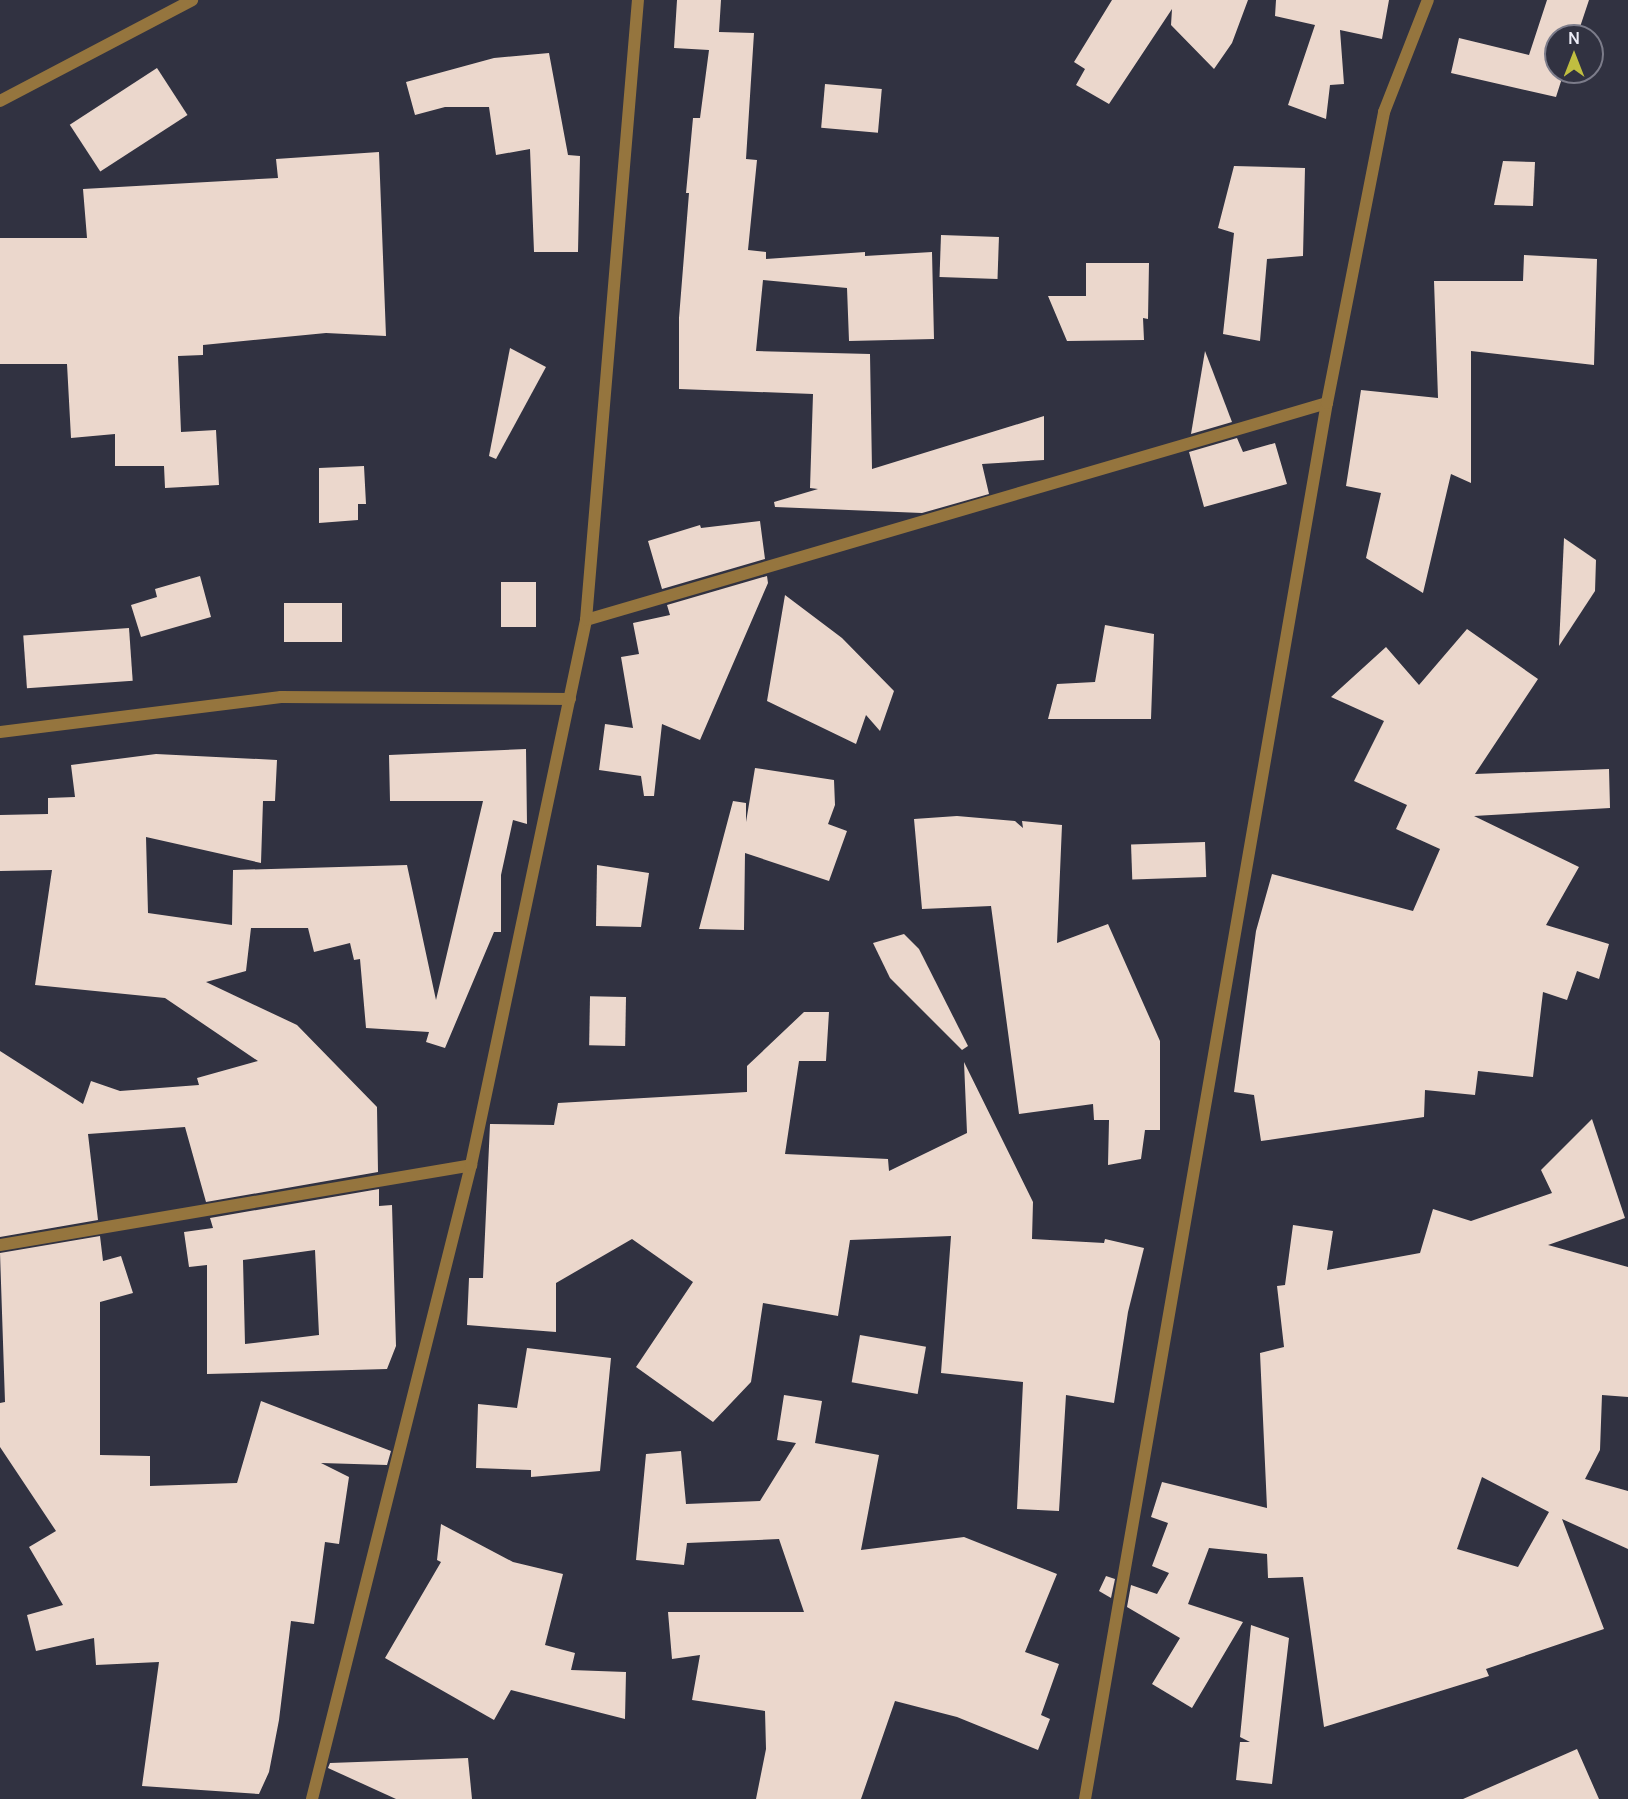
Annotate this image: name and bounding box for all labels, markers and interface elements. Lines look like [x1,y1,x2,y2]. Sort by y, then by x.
north arrow [1544,24,1604,84]
text: N [1568,27,1580,49]

